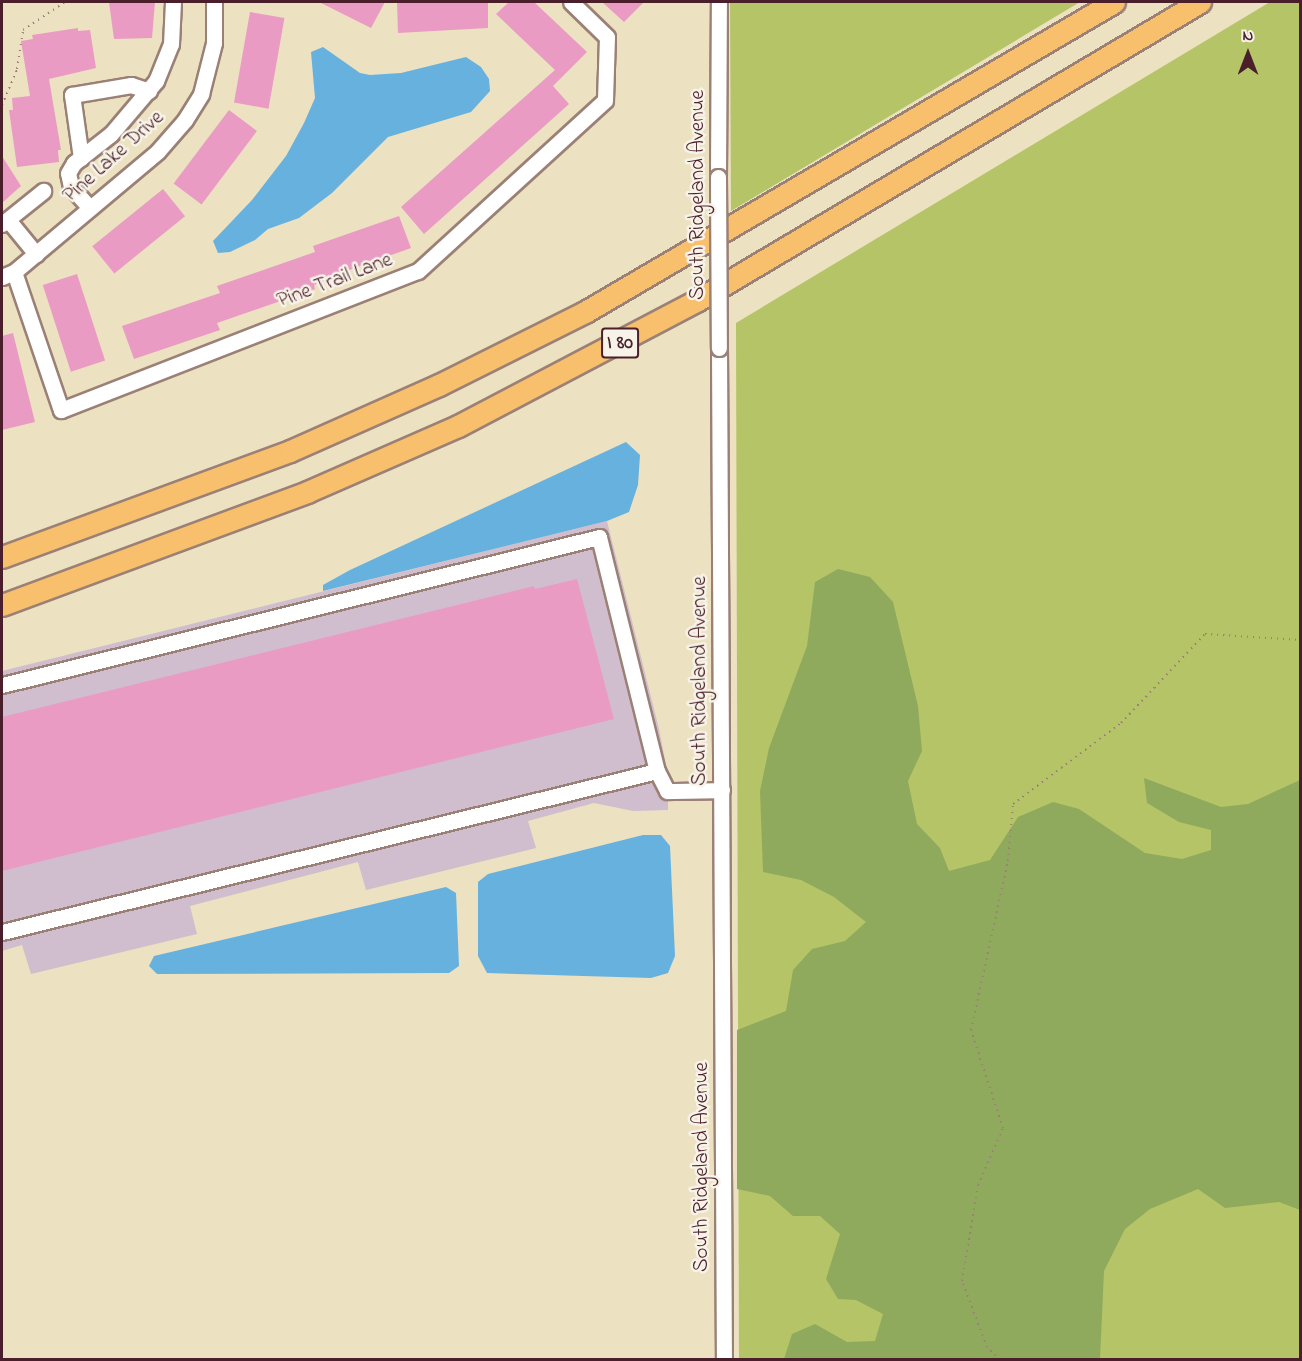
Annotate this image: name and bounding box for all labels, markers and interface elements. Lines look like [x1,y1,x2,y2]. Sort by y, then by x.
north arrow [1218,24,1278,84]
text: N [1243,24,1253,48]
street label: South Ridgeland Avenue [685,90,711,300]
street label: Pine Lake Drive [59,105,169,209]
street label: Pine Trail Lane [274,248,396,314]
road number: I 80 [600,326,640,360]
street label: South Ridgeland Avenue [687,576,713,786]
street label: South Ridgeland Avenue [689,1062,715,1272]

